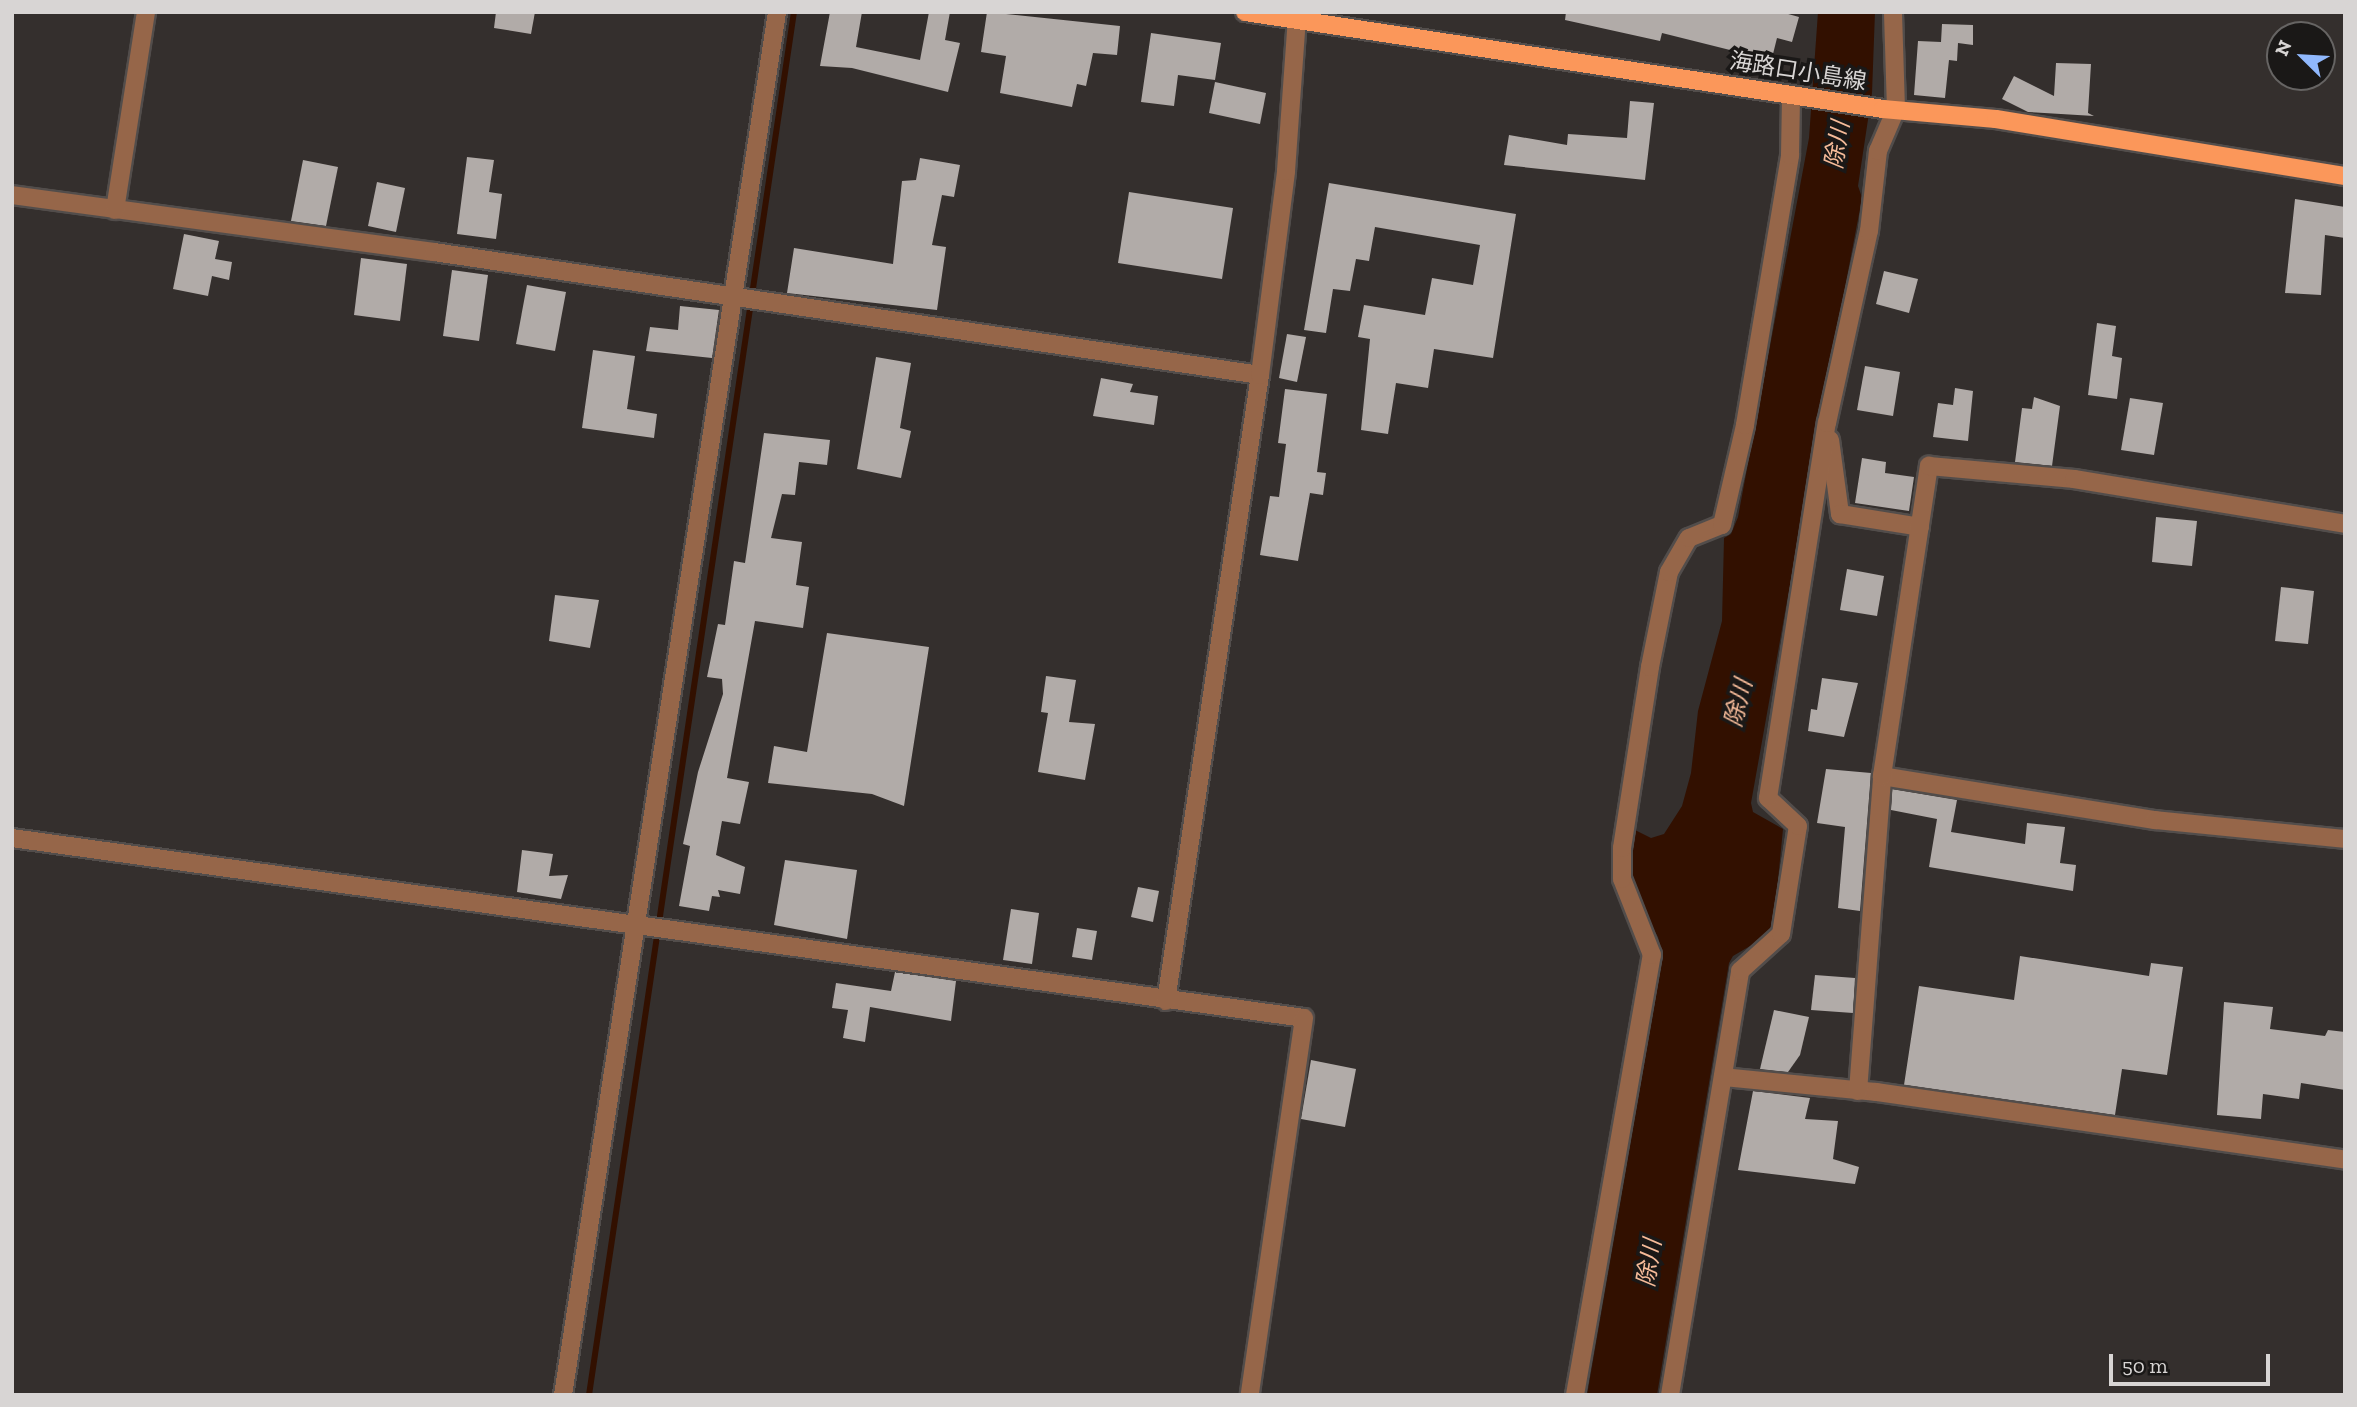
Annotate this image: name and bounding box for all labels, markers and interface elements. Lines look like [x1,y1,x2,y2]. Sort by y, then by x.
north arrow [2266,21,2336,91]
text: N [2270,37,2297,59]
street label: 海路口小島線 [1728,47,1868,95]
water label: 除川 [1819,119,1855,171]
water label: 除川 [1718,676,1758,730]
water label: 除川 [1631,1237,1667,1289]
scale bar [2112,1340,2273,1384]
text: 50 m [2122,1353,2168,1378]

